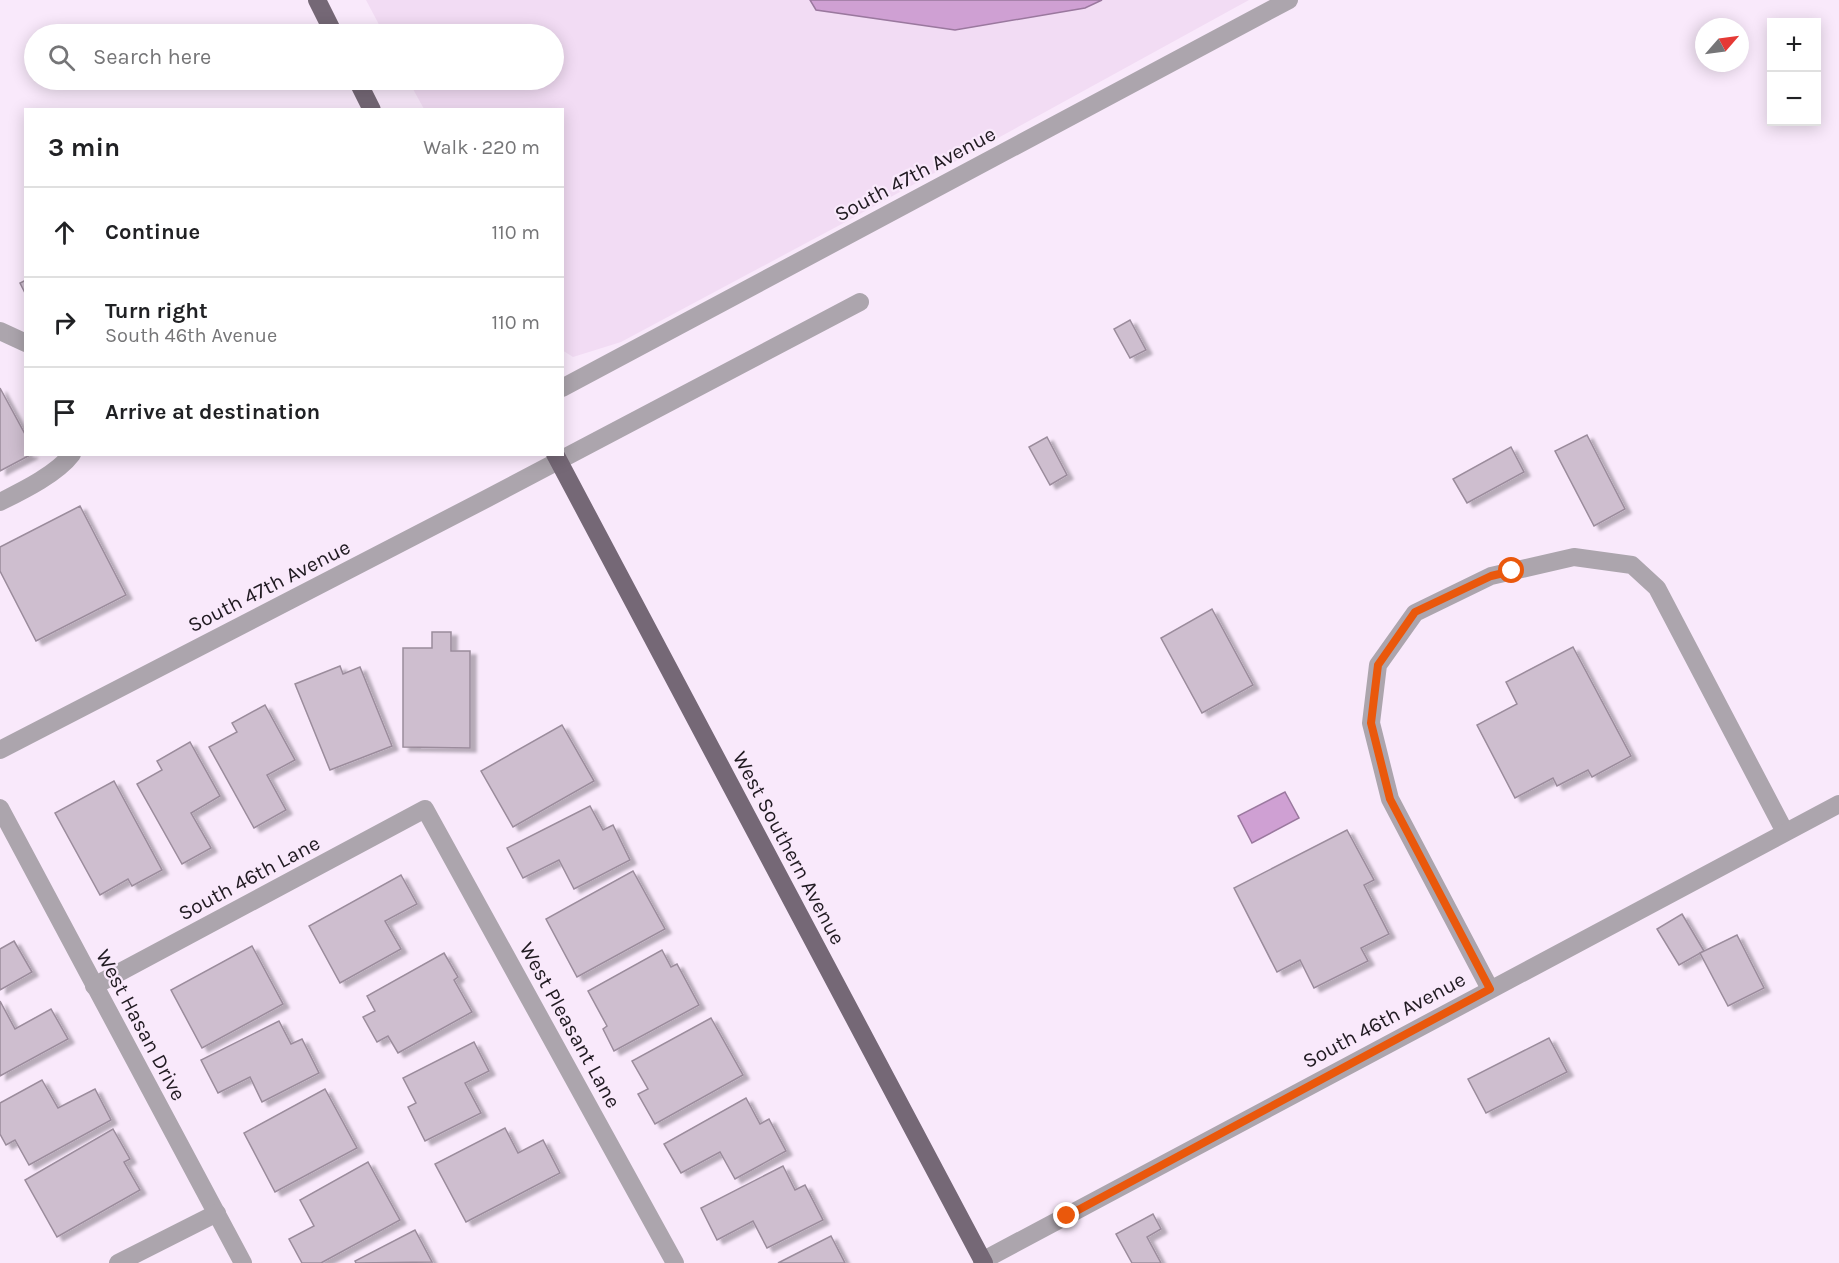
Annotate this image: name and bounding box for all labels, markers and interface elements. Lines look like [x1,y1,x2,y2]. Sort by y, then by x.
north arrow [1695,18,1749,72]
map controls [1767,18,1821,126]
button: + [1767,18,1821,72]
search box [24,24,564,90]
icon: search [45,41,78,74]
text: Search here [93,44,211,70]
button: − [1767,72,1821,126]
street label: South 47th Avenue [830,121,1000,227]
text: 3 min [48,132,120,163]
text: Walk · 220 m [423,136,540,159]
icon: ahead [48,216,81,249]
text: Continue [105,219,200,245]
text: 110 m [491,221,540,244]
text: Turn right [105,298,208,324]
icon: right [48,306,81,339]
text: 110 m [491,311,540,334]
text: South 46th Avenue [105,324,277,347]
icon: arrive [48,396,81,429]
text: Arrive at destination [105,399,320,425]
street label: South 47th Avenue [184,535,354,637]
route start [1498,557,1524,583]
street label: West Southern Avenue [728,747,850,949]
street label: South 46th Lane [174,831,324,925]
street label: West Pleasant Lane [515,938,625,1112]
street label: West Hasan Drive [91,945,191,1105]
street label: South 46th Avenue [1299,967,1469,1073]
route end [1053,1202,1079,1228]

